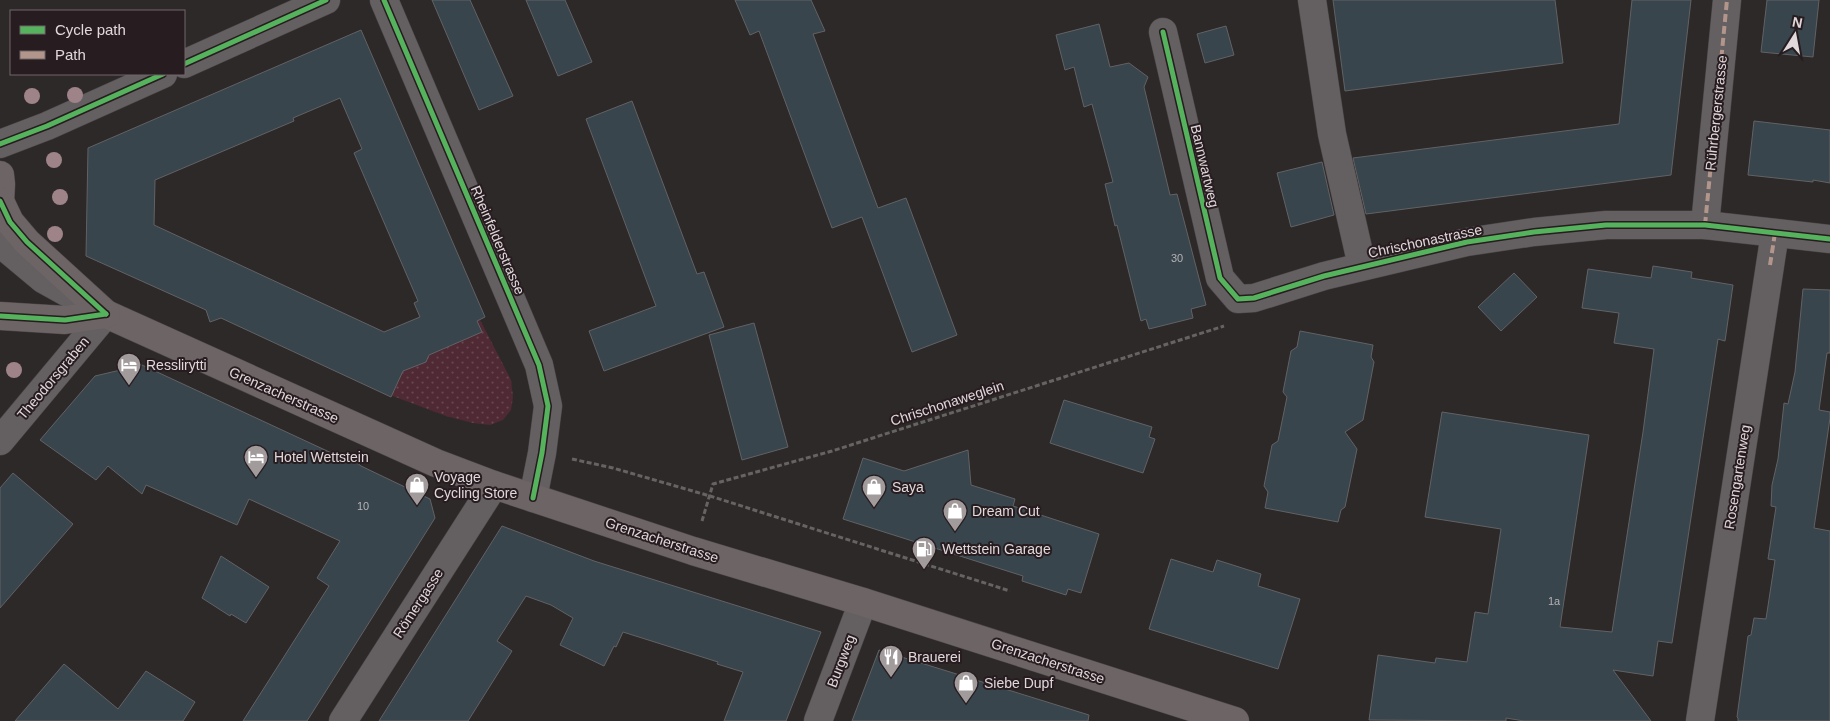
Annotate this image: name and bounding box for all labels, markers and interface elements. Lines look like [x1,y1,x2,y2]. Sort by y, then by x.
legend [10,10,185,75]
north arrow [1770,10,1820,60]
text: N [1791,13,1804,31]
text: Cycle path [55,21,126,38]
text: Path [55,46,86,63]
street label: Rührbergerstrasse [1702,54,1730,171]
street label: Bannwartweg [1188,123,1222,209]
street label: Rheinfelderstrasse [468,183,528,297]
street label: Chrischonastrasse [1367,221,1484,261]
house number: 30 [1171,252,1183,264]
street label: Theodorsgraben [14,334,92,422]
hotel icon: Resslirytti [116,352,142,386]
place label: Resslirytti [146,357,207,373]
street label: Grenzacherstrasse [227,364,341,426]
street label: Chrischonaweglein [888,377,1006,429]
street label: Rosengartenweg [1721,423,1753,531]
hotel icon: Hotel Wettstein [243,444,269,478]
place label: Hotel Wettstein [274,449,369,465]
place label: Voyage Cycling Store [434,469,517,501]
shop icon: Voyage Cycling Store [404,472,430,506]
shop icon: Saya [861,474,887,508]
place label: Saya [892,479,924,495]
shop icon: Dream Cut [942,498,968,532]
house number: 10 [357,500,369,512]
place label: Dream Cut [972,503,1040,519]
street label: Grenzacherstrasse [603,514,721,566]
fuel station icon: Wettstein Garage [911,536,937,570]
place label: Wettstein Garage [942,541,1051,557]
street label: Römergasse [390,565,446,641]
house number: 1a [1548,595,1561,607]
street label: Burgweg [824,632,858,690]
street label: Grenzacherstrasse [989,635,1107,687]
restaurant icon: Brauerei [878,644,904,678]
place label: Brauerei [908,649,961,665]
shop icon: Siebe Dupf [953,670,979,704]
place label: Siebe Dupf [984,675,1053,691]

